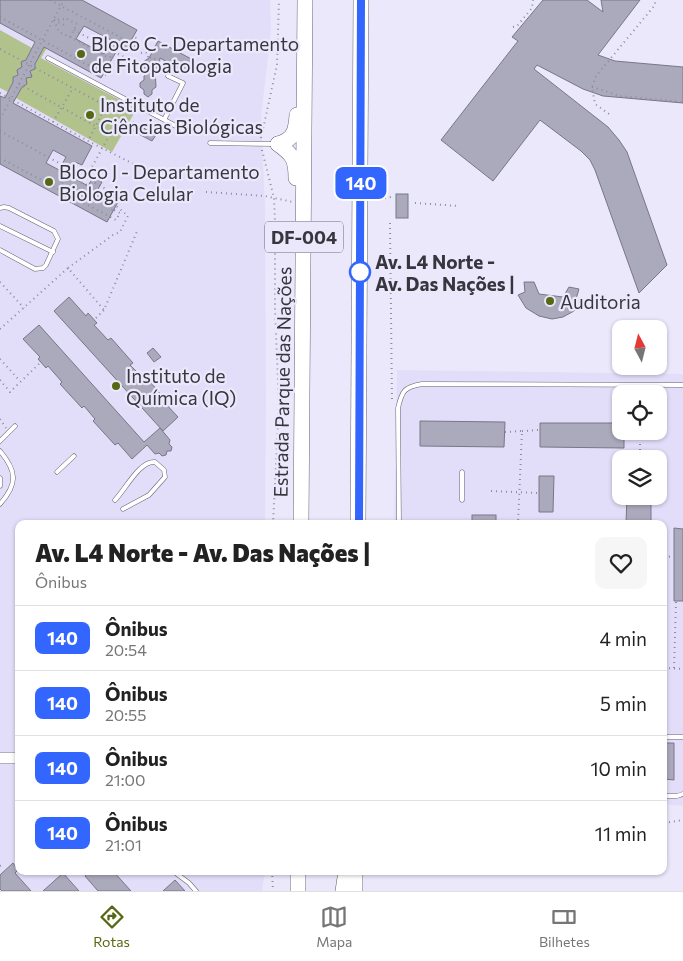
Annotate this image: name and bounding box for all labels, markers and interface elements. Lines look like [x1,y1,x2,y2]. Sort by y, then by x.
place label: Bloco C - Departamento de Fitopatologia [91,32,299,77]
marker: Bloco C - Departamento de Fitopatologia [75,48,87,60]
place label: Instituto de Ciências Biológicas [100,93,263,138]
marker: Instituto de Ciências Biológicas [84,109,96,121]
place label: Bloco J - Departamento Biologia Celular [59,160,260,205]
line badge: 140 [332,167,390,199]
text: 140 [345,172,377,194]
marker: Bloco J - Departamento Biologia Celular [43,176,55,188]
road number: DF-004 [265,222,343,252]
place label: Av. L4 Norte - Av. Das Nações | [375,250,515,295]
marker: Av. L4 Norte - Av. Das Nações | [349,261,371,283]
street label: Estrada Parque das Nações [268,266,296,498]
place label: Auditoria [560,290,641,313]
marker: Auditoria [544,295,556,307]
north arrow [612,320,668,375]
map controls [612,320,667,505]
place label: Instituto de Química (IQ) [126,364,236,409]
marker: Instituto de Química (IQ) [110,380,122,392]
button: locate [612,385,667,440]
button: layers [612,450,667,505]
button: heart [595,537,647,589]
text: Av. L4 Norte - Av. Das Nações | [35,538,370,567]
text: Ônibus [35,572,87,591]
text: Ônibus [105,617,168,640]
text: 140 [47,627,78,649]
text: 4 min [600,627,647,650]
text: 20:54 [105,640,147,659]
text: Ônibus [105,682,168,705]
text: 140 [47,692,78,714]
text: 5 min [600,692,647,715]
text: 20:55 [105,705,146,724]
text: Ônibus [105,747,168,770]
text: 140 [47,757,78,779]
text: 10 min [590,757,647,780]
text: 21:00 [105,770,145,789]
text: Ônibus [105,812,168,835]
text: 140 [47,822,78,844]
text: 11 min [595,822,647,845]
text: 21:01 [105,835,142,854]
tab: Rotas [93,903,130,950]
tab: Mapa [316,903,352,950]
tab: Bilhetes [539,903,590,950]

